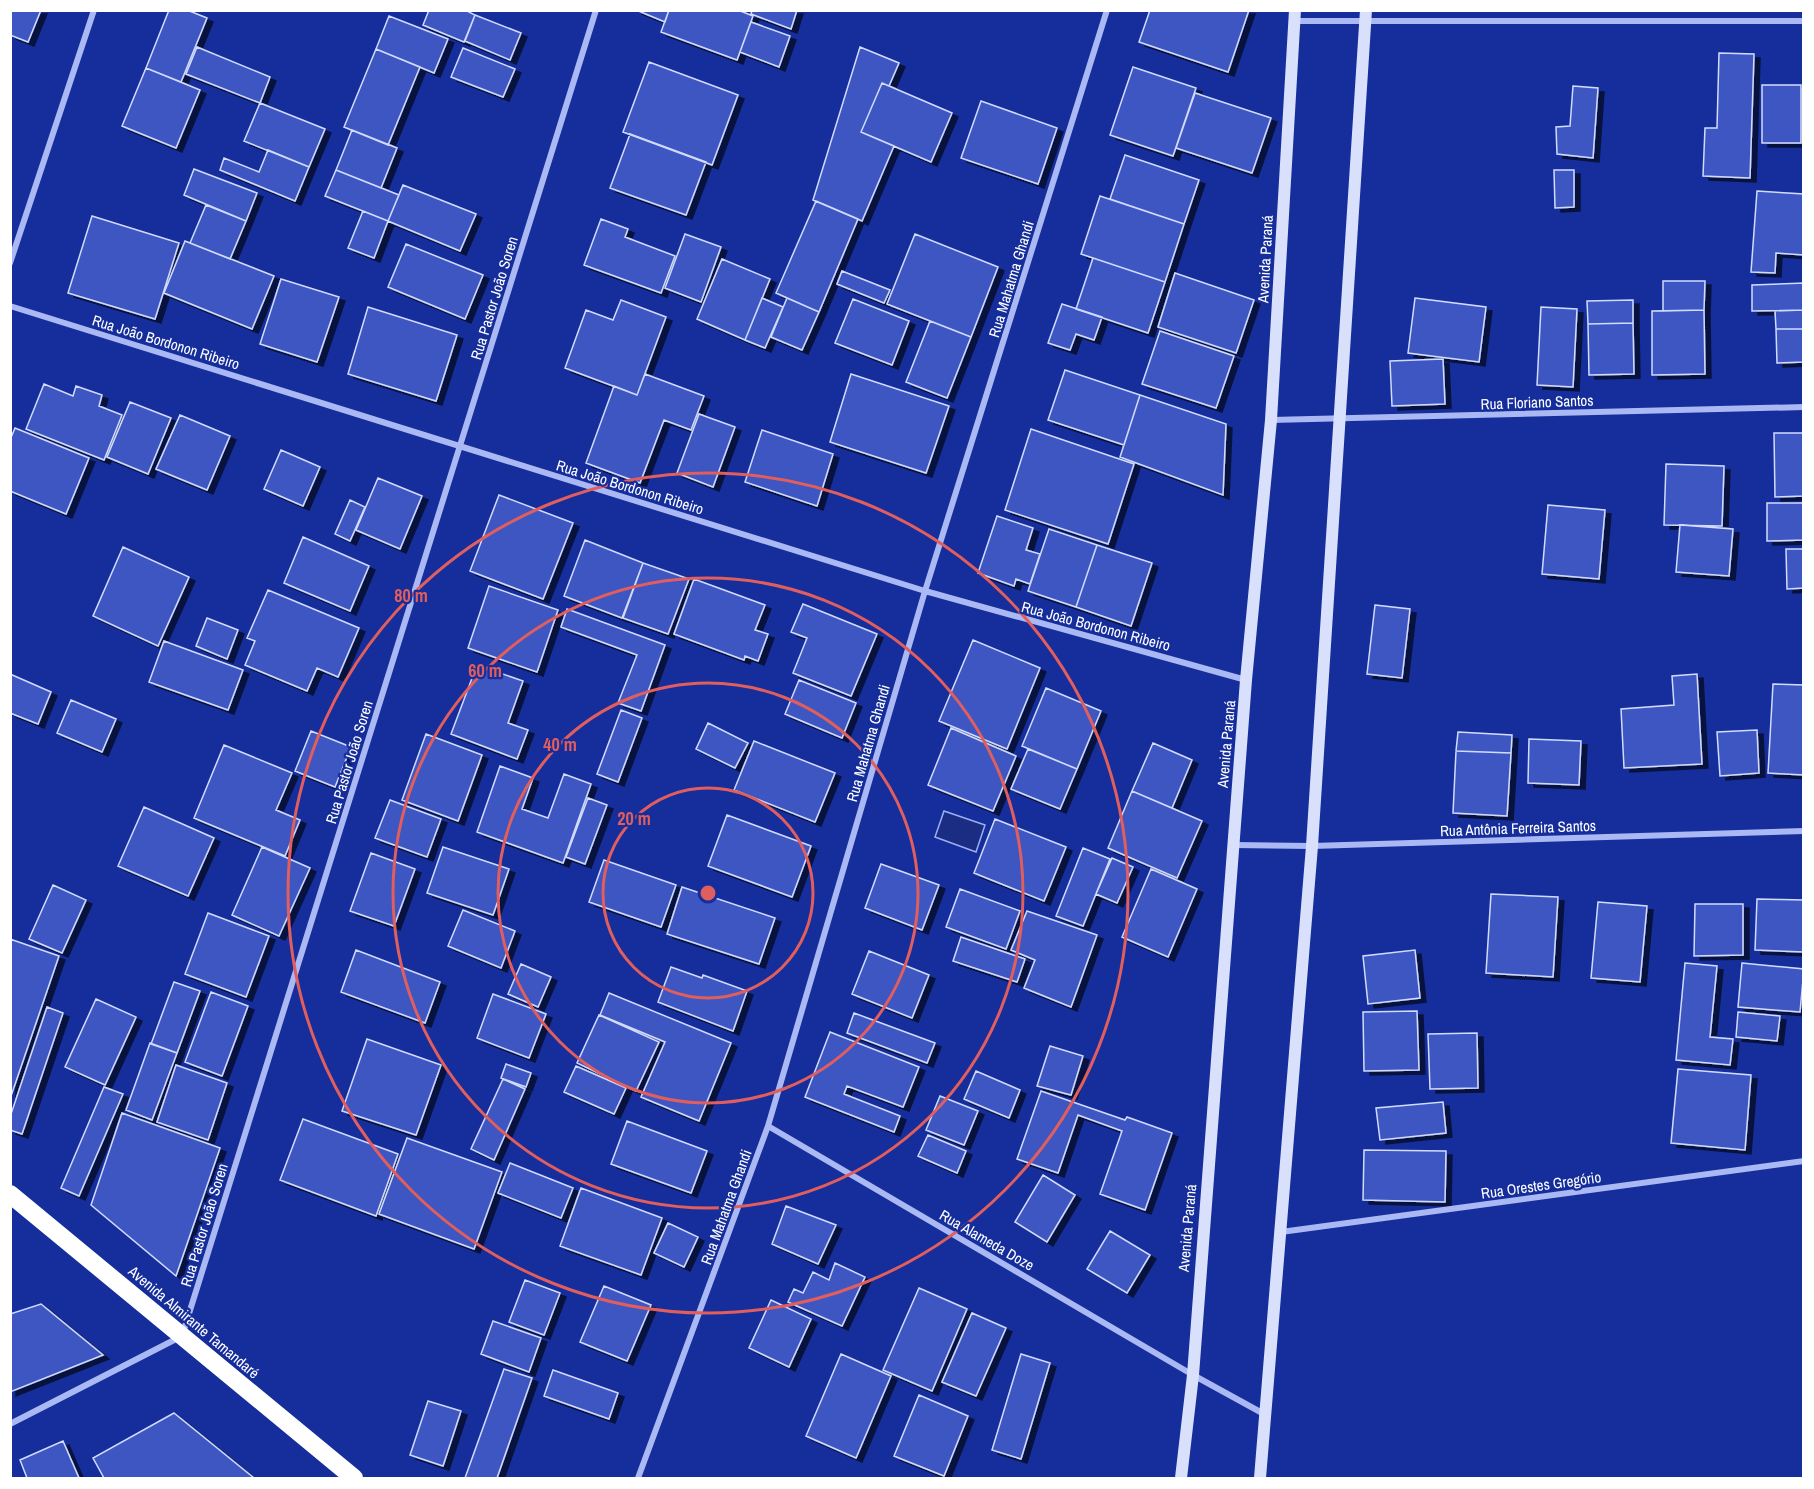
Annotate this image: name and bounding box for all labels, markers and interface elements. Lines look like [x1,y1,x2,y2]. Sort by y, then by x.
street label: Avenida Paraná [1252,214,1278,304]
street label: Rua Mahatma Ghandi [983,218,1039,340]
street label: Rua Pastor João Soren [465,234,523,362]
street label: Rua João Bordonon Ribeiro [90,310,242,374]
street label: Rua Floriano Santos [1480,390,1594,414]
street label: Rua João Bordonon Ribeiro [554,455,706,519]
text: 80 m [394,583,428,608]
street label: Rua João Bordonon Ribeiro [1019,596,1173,656]
text: 60 m [468,658,502,683]
street label: Rua Mahatma Ghandi [841,682,895,804]
street label: Rua Pastor João Soren [320,698,378,826]
street label: Avenida Paraná [1212,699,1240,790]
text: 40 m [543,732,577,757]
text: 20 m [617,806,651,831]
street label: Rua Antônia Ferreira Santos [1440,815,1596,841]
centre of rings [698,883,718,903]
street label: Rua Mahatma Ghandi [695,1147,757,1267]
street label: Rua Pastor João Soren [175,1161,233,1289]
street label: Rua Orestes Gregório [1480,1166,1603,1204]
street label: Avenida Paraná [1173,1183,1201,1274]
street label: Rua Alameda Doze [936,1204,1038,1276]
street label: Avenida Almirante Tamandaré [123,1260,264,1383]

